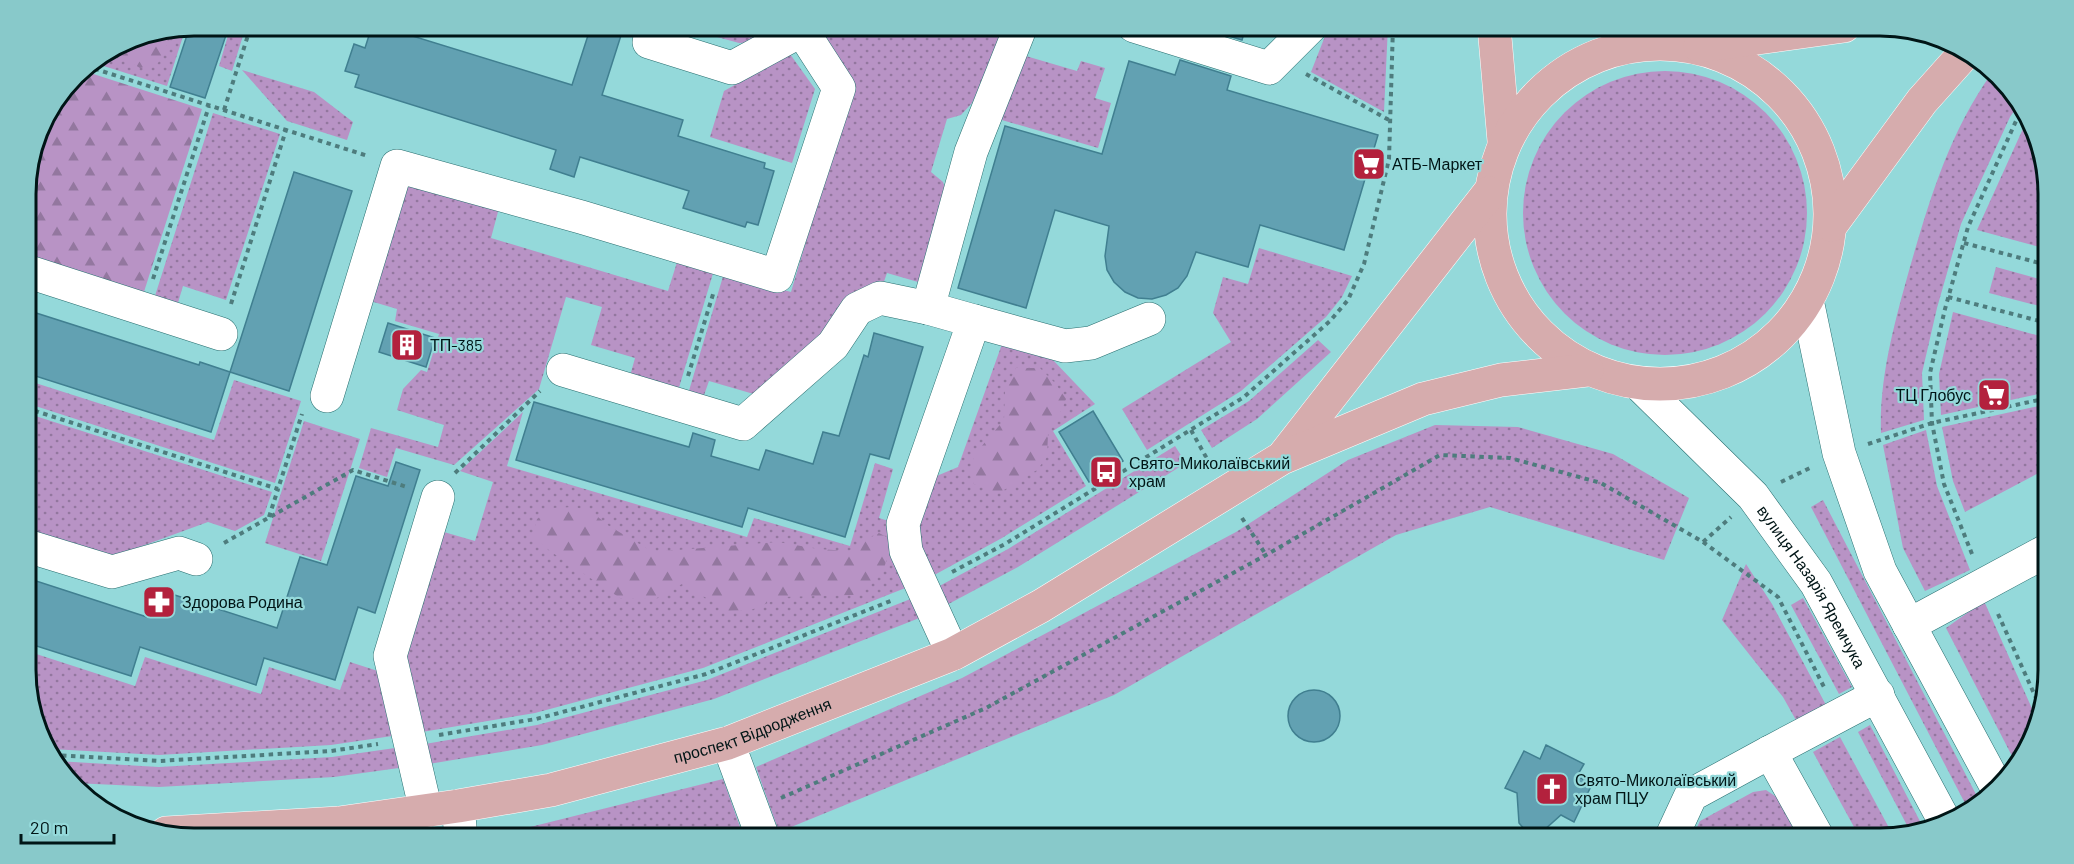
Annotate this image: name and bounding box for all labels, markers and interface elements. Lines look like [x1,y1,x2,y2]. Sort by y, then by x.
supermarket icon: АТБ-Маркет [1351,146,1387,182]
place label: АТБ-Маркет [1392,154,1483,173]
building icon: ТП-385 [389,327,425,363]
place label: ТП-385 [430,335,482,354]
supermarket icon: ТЦ Глобус [1976,377,2012,413]
place label: ТЦ Глобус [1895,385,1971,404]
place label: Свято-Миколаївський храм [1129,453,1290,490]
bus stop icon: Свято-Миколаївський храм [1088,454,1124,490]
street label: вулиця Назарія Яремчука [1754,501,1870,671]
pharmacy icon: Здорова Родина [141,584,177,620]
place label: Здорова Родина [182,592,303,611]
street label: проспект Відродження [671,693,834,766]
place label: Свято-Миколаївський храм ПЦУ [1575,770,1736,807]
church icon: Свято-Миколаївський храм ПЦУ [1534,771,1570,807]
scale bar [21,807,114,845]
text: 20 m [30,816,68,838]

